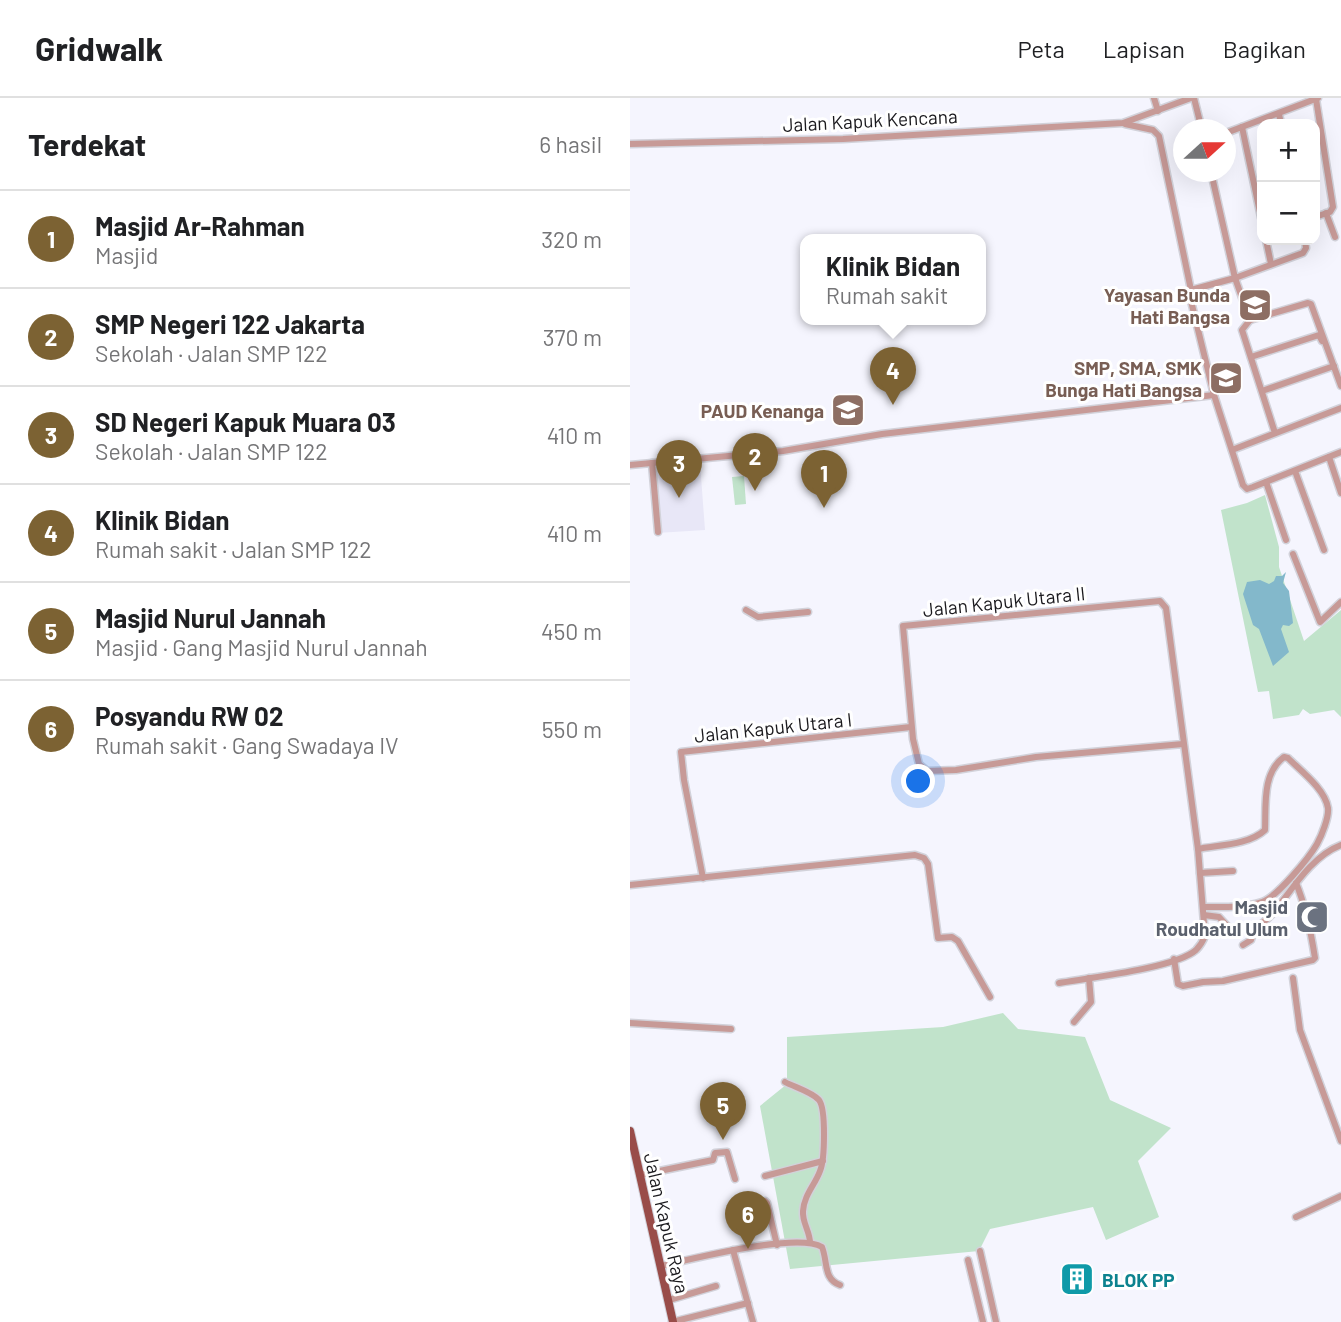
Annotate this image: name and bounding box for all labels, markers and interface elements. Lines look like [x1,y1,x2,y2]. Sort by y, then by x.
text: Gridwalk [35,28,163,68]
text: Peta [1017,34,1065,63]
text: Lapisan [1103,34,1185,63]
text: Bagikan [1223,34,1306,63]
street label: Jalan Kapuk Kencana [782,104,958,136]
north arrow [1173,119,1236,182]
map controls [1257,119,1320,245]
button: + [1257,119,1320,182]
text: Terdekat [28,126,146,162]
text: 6 hasil [539,130,602,158]
button: − [1257,182,1320,245]
text: Masjid Ar-Rahman [95,210,305,241]
text: 1 [47,225,55,253]
text: 320 m [541,225,602,253]
popup [800,234,986,325]
text: Masjid [95,241,158,269]
text: Klinik Bidan [826,250,960,281]
text: Rumah sakit [826,281,948,309]
place label: Yayasan Bunda Hati Bangsa [1104,283,1230,328]
school or university icon: Yayasan Bunda Hati Bangsa [1236,286,1274,324]
text: SMP Negeri 122 Jakarta [95,308,365,339]
text: 2 [45,323,57,351]
text: 370 m [543,323,602,351]
text: Sekolah · Jalan SMP 122 [95,339,328,367]
pin: 4 [870,347,916,405]
place label: SMP, SMA, SMK Bunga Hati Bangsa [1045,356,1202,401]
school or university icon: SMP, SMA, SMK Bunga Hati Bangsa [1207,359,1245,397]
school or university icon: PAUD Kenanga [829,391,867,429]
place label: PAUD Kenanga [701,399,824,422]
text: SD Negeri Kapuk Muara 03 [95,406,396,437]
text: 3 [45,421,57,449]
text: 410 m [547,421,602,449]
pin: 2 [732,433,778,491]
text: Sekolah · Jalan SMP 122 [95,437,328,465]
pin: 3 [656,440,702,498]
pin: 1 [801,450,847,508]
text: Klinik Bidan [95,504,230,535]
text: 4 [44,519,58,547]
text: 410 m [547,519,602,547]
text: Rumah sakit · Jalan SMP 122 [95,535,372,563]
street label: Jalan Kapuk Utara II [922,581,1086,621]
text: Masjid Nurul Jannah [95,602,326,633]
text: 5 [45,617,57,645]
text: 450 m [541,617,602,645]
text: Masjid · Gang Masjid Nurul Jannah [95,633,428,661]
text: Posyandu RW 02 [95,700,284,731]
street label: Jalan Kapuk Utara I [693,707,853,747]
text: 6 [45,715,57,743]
text: 550 m [542,715,602,743]
text: Rumah sakit · Gang Swadaya IV [95,731,399,759]
your location [901,764,935,798]
place label: Masjid Roudhatul Ulum [1156,895,1288,940]
mosque icon: Masjid Roudhatul Ulum [1293,898,1331,936]
pin: 5 [700,1082,746,1140]
street label: Jalan Kapuk Raya [640,1150,694,1296]
pin: 6 [725,1191,771,1249]
building icon: BLOK PP [1058,1260,1096,1298]
place label: BLOK PP [1102,1268,1175,1291]

